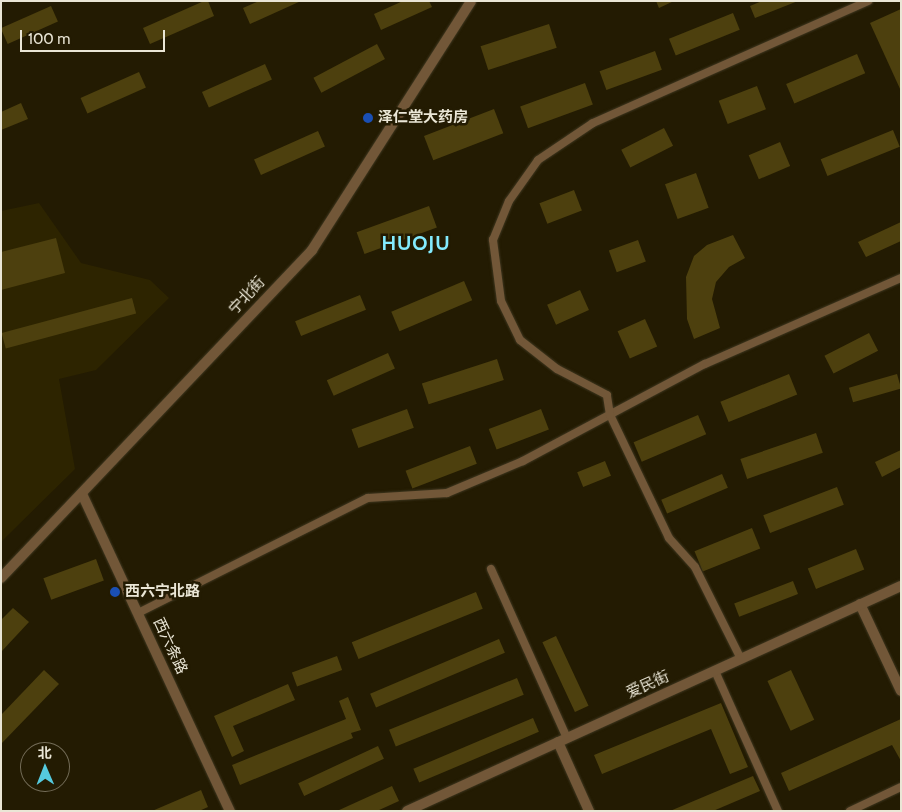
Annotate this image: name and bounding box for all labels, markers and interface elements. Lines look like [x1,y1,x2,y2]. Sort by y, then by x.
scale bar [22,20,168,52]
text: 100 m [28,30,70,48]
place label: 泽仁堂大药房 [378,109,468,127]
marker: 泽仁堂大药房 [362,112,374,124]
district label: HUOJU [381,231,451,255]
street label: 宁北街 [225,273,269,319]
place label: 西六宁北路 [125,583,200,601]
marker: 西六宁北路 [109,586,121,598]
street label: 西六条路 [149,615,191,677]
street label: 爱民街 [624,668,672,702]
north arrow [20,742,70,792]
text: 北 [38,744,52,762]

